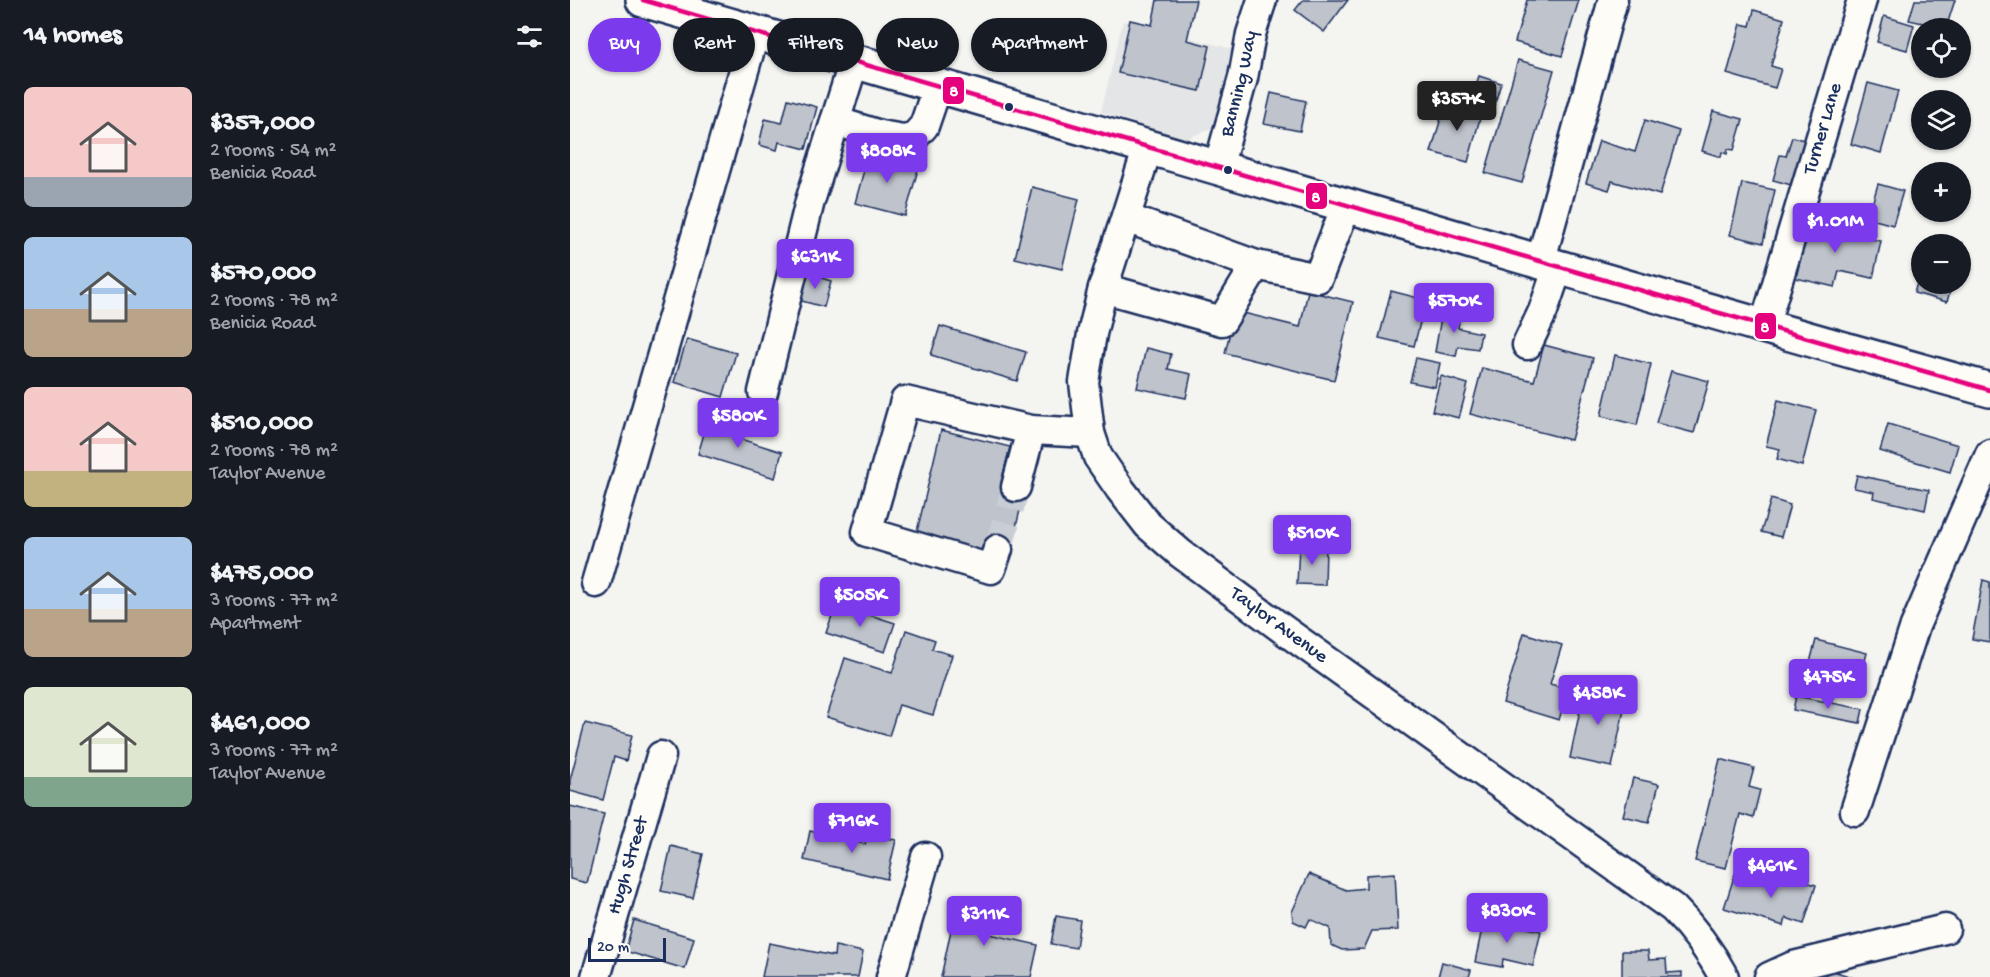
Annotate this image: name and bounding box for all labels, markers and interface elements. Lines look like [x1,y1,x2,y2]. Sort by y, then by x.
chip: Buy [588,18,661,72]
chip: Rent [673,18,755,72]
chip: Filters [767,18,864,72]
chip: New [876,18,959,72]
chip: Apartment [971,18,1107,72]
map controls [1911,18,1971,294]
button: locate [1911,18,1971,78]
icon: filters [513,20,546,53]
text: 14 homes [24,21,122,52]
street label: Banning Way [1215,29,1263,140]
line badge: 8 [942,76,965,105]
street label: Turner Lane [1799,80,1848,178]
pin: $357K [1415,81,1499,132]
text: 8 [950,84,959,103]
text: $357K [1431,89,1483,112]
button: layers [1911,90,1971,150]
unlabelled marker [1003,101,1015,113]
text: $357,000 [210,109,315,140]
icon: home [72,111,144,183]
pin: $808K [845,133,929,184]
text: 2 rooms · 54 m² [210,140,337,163]
text: $808K [860,141,914,164]
button: + [1911,162,1971,222]
text: Benicia Road [210,163,315,186]
unlabelled marker [1222,164,1234,176]
line badge: 8 [1305,182,1328,210]
text: 8 [1312,190,1321,209]
pin: $1.01M [1786,203,1884,254]
text: $1.01M [1807,211,1863,234]
button: − [1911,234,1971,294]
pin: $631K [773,239,857,290]
text: $631K [791,247,839,270]
text: $570,000 [210,259,316,290]
icon: home [72,261,144,333]
pin: $570K [1412,283,1496,334]
text: 2 rooms · 78 m² [210,290,338,313]
text: $570K [1428,291,1480,314]
line badge: 8 [1754,312,1777,340]
text: Benicia Road [210,313,315,336]
text: 8 [1761,320,1770,339]
pin: $580K [696,398,780,449]
text: $580K [712,406,764,429]
text: $510,000 [210,409,313,440]
icon: home [72,411,144,483]
text: 2 rooms · 78 m² [210,440,338,463]
text: Taylor Avenue [210,463,325,486]
pin: $510K [1270,515,1354,566]
text: $510K [1287,523,1337,546]
text: $475,000 [210,559,314,590]
icon: home [72,561,144,633]
pin: $505K [818,577,902,628]
street label: Taylor Avenue [1224,582,1333,669]
text: $505K [834,585,886,608]
text: 3 rooms · 77 m² [210,590,338,613]
text: Apartment [210,613,300,636]
pin: $475K [1786,659,1870,710]
text: $475K [1803,667,1853,690]
pin: $458K [1556,675,1640,726]
text: $458K [1573,683,1623,706]
text: $461,000 [210,709,310,740]
icon: home [72,711,144,783]
text: 3 rooms · 77 m² [210,740,338,763]
text: Taylor Avenue [210,763,325,786]
pin: $716K [810,803,894,854]
text: $716K [828,811,876,834]
street label: Hugh Street [603,812,655,917]
pin: $461K [1729,848,1813,899]
text: $461K [1747,856,1795,879]
pin: $830K [1465,893,1549,944]
pin: $311K [942,896,1026,947]
text: $830K [1481,901,1533,924]
text: $311K [961,904,1007,927]
scale bar [588,935,666,962]
text: 20 m [597,939,629,958]

